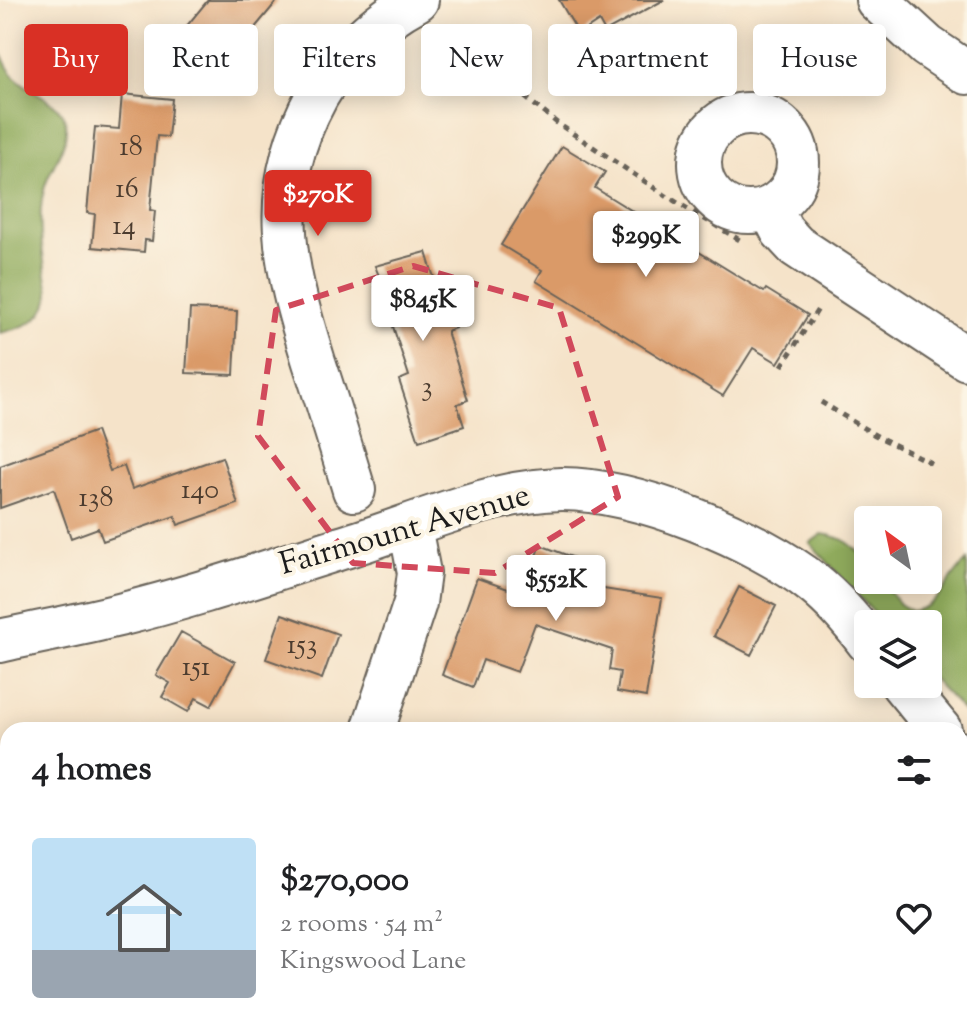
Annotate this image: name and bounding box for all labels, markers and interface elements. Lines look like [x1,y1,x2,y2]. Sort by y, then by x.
chip: Buy [24,24,128,96]
chip: Rent [144,24,258,96]
chip: Filters [274,24,405,96]
chip: New [421,24,532,96]
chip: Apartment [548,24,737,96]
chip: House [753,24,886,96]
house number: 18 [119,128,143,168]
house number: 16 [115,170,139,210]
pin: $270K [262,170,374,238]
text: $270K [282,177,354,214]
house number: 14 [112,207,136,247]
pin: $299K [590,211,702,279]
text: $299K [611,218,681,255]
pin: $845K [367,275,479,343]
text: $845K [389,282,457,319]
house number: 3 [421,368,433,408]
house number: 140 [181,471,219,511]
street label: Fairmount Avenue [275,473,535,589]
house number: 138 [79,479,113,519]
north arrow [854,506,942,594]
map controls [854,506,942,698]
pin: $552K [500,555,612,623]
text: $552K [525,562,587,599]
button: layers [854,610,942,698]
house number: 153 [287,626,317,666]
house number: 151 [182,648,210,688]
text: 4 homes [32,746,152,795]
icon: filters [892,748,936,792]
text: $270,000 [280,857,409,906]
icon: home [96,870,192,966]
icon: heart [892,896,936,940]
text: 2 rooms · 54 m² [280,906,443,943]
text: Kingswood Lane [280,943,466,980]

